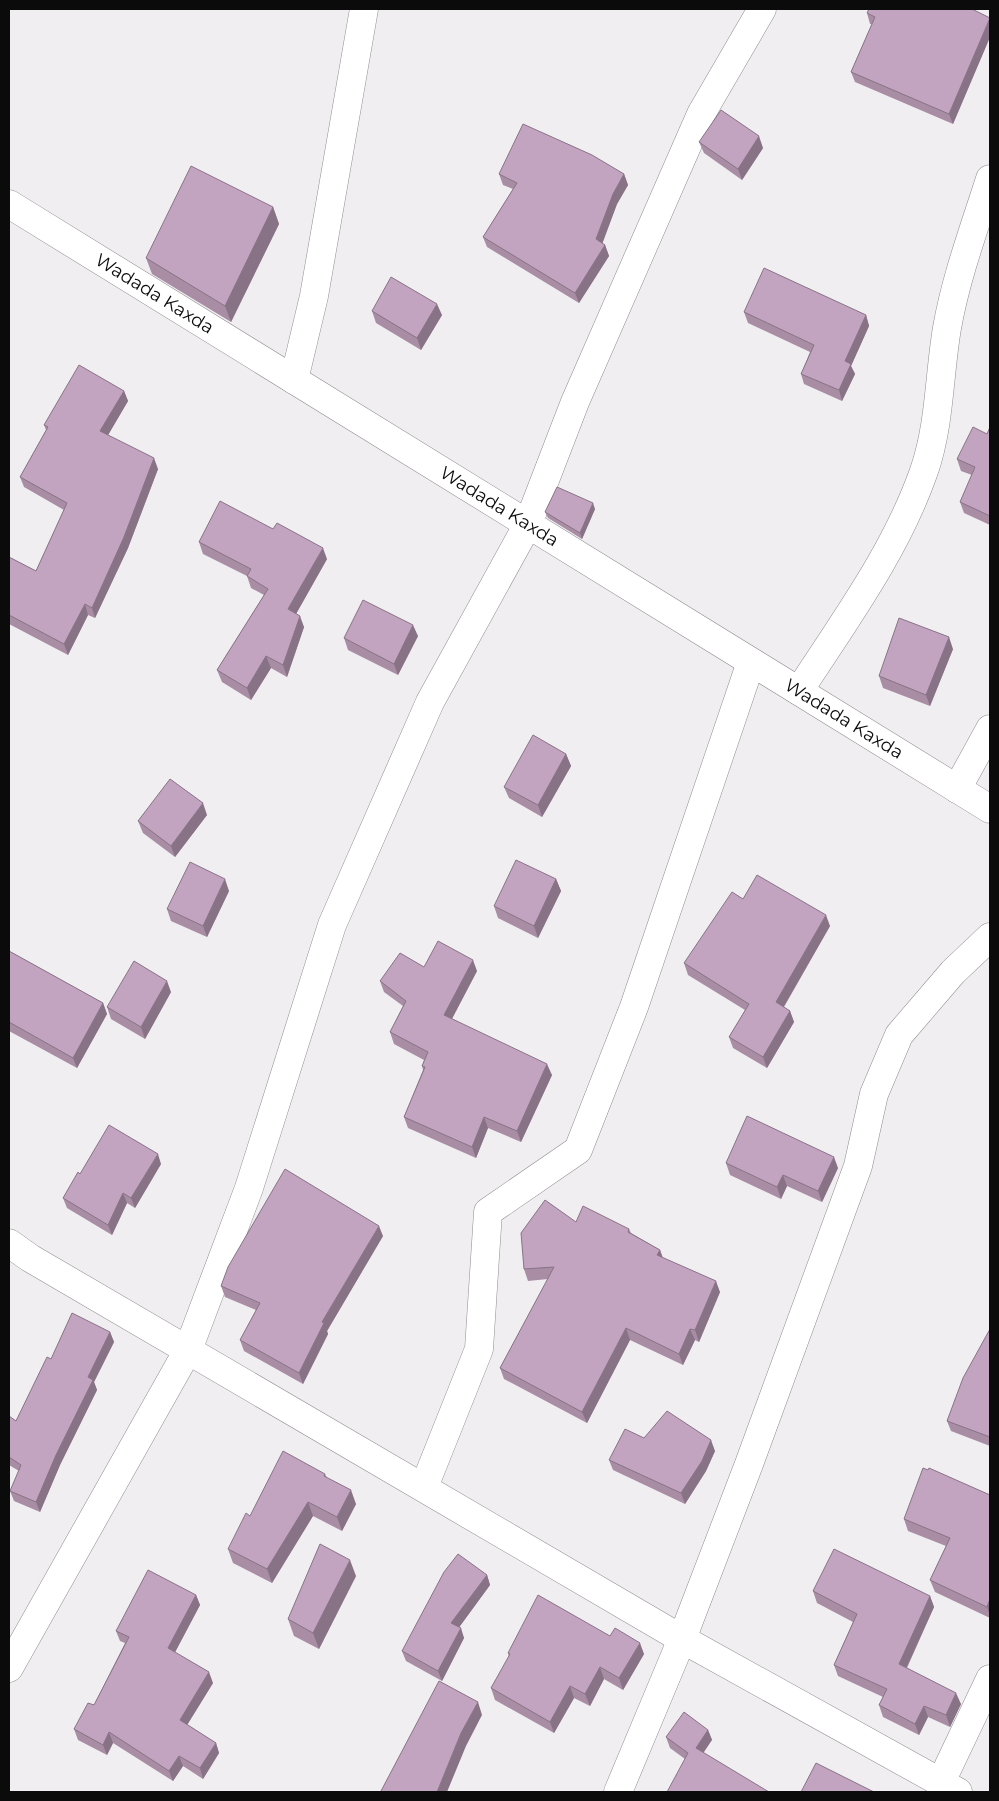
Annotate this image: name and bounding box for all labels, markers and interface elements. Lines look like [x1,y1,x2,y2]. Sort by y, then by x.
street label: Wadada Kaxda [91,249,218,339]
street label: Wadada Kaxda [436,461,563,551]
street label: Wadada Kaxda [781,674,907,764]

